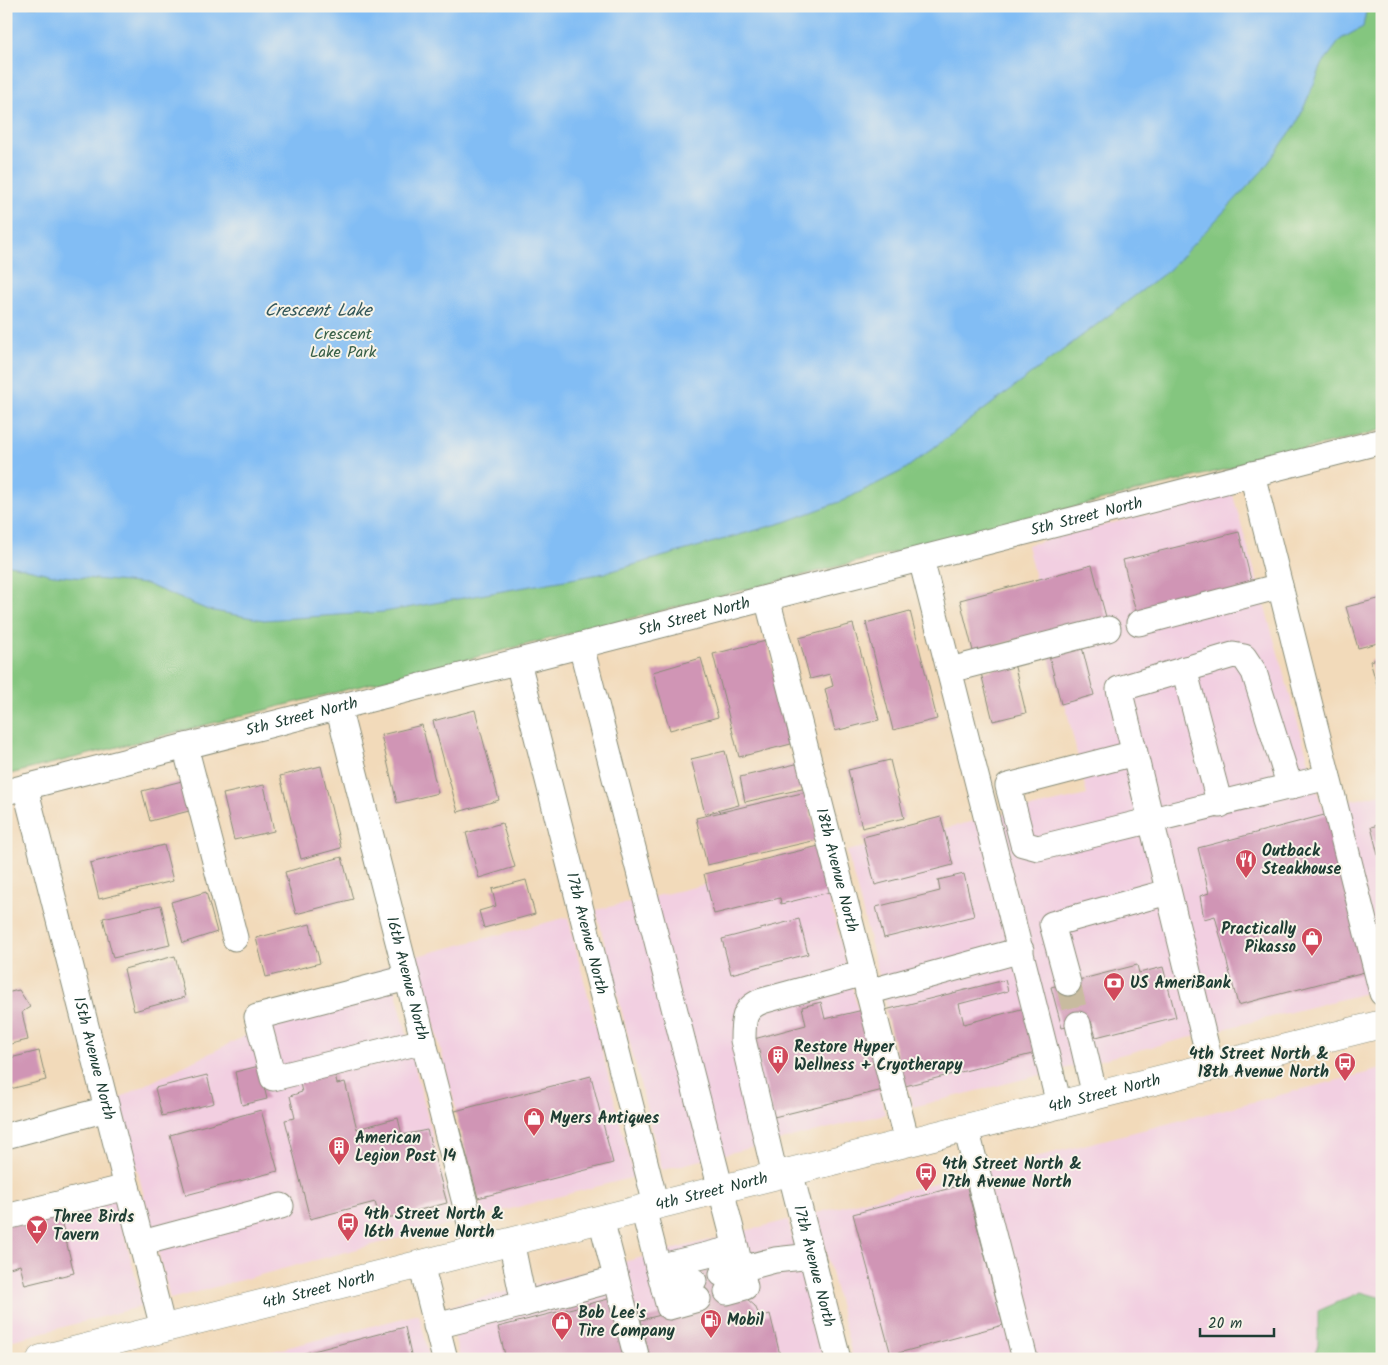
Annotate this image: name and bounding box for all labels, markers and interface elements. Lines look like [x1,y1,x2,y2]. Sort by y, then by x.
water label: Crescent Lake [264,297,373,326]
park label: Crescent Lake Park [310,322,377,365]
street label: 5th Street North [1028,490,1145,543]
street label: 5th Street North [635,590,753,643]
street label: 5th Street North [243,690,360,743]
street label: 18th Avenue North [809,805,865,935]
place label: Outback Steakhouse [1262,839,1341,882]
restaurant icon: Outback Steakhouse [1234,848,1258,879]
street label: 17th Avenue North [559,870,615,997]
street label: 16th Avenue North [380,914,435,1043]
place label: Practically Pikasso [1221,917,1297,960]
shop icon: Practically Pikasso [1300,926,1324,957]
bank icon: US AmeriBank [1102,971,1126,1002]
place label: US AmeriBank [1130,971,1231,996]
street label: 15th Avenue North [66,994,122,1123]
place label: Restore Hyper Wellness + Cryotherapy [794,1035,963,1078]
place label: 4th Street North & 18th Avenue North [1189,1042,1329,1085]
building icon: Restore Hyper Wellness + Cryotherapy [766,1044,790,1075]
bus stop icon: 4th Street North & 18th Avenue North [1333,1051,1357,1082]
street label: 4th Street North [1045,1067,1163,1119]
shop icon: Myers Antiques [522,1106,546,1137]
place label: Myers Antiques [550,1106,660,1131]
place label: American Legion Post 14 [355,1126,456,1169]
building icon: American Legion Post 14 [327,1135,351,1166]
place label: 4th Street North & 17th Avenue North [942,1152,1082,1195]
bus stop icon: 4th Street North & 17th Avenue North [914,1161,938,1192]
street label: 4th Street North [652,1165,770,1218]
place label: 4th Street North & 16th Avenue North [364,1202,504,1245]
street label: 17th Avenue North [787,1202,842,1330]
place label: Three Birds Tavern [53,1205,135,1248]
bus stop icon: 4th Street North & 16th Avenue North [336,1211,360,1242]
bar icon: Three Birds Tavern [25,1214,49,1245]
street label: 4th Street North [260,1264,377,1316]
place label: Bob Lee's Tire Company [578,1301,676,1344]
scale bar [1200,1305,1274,1337]
fuel station icon: Mobil [699,1308,723,1339]
place label: Mobil [727,1308,765,1333]
shop icon: Bob Lee's Tire Company [550,1310,574,1341]
text: 20 m [1208,1312,1242,1336]

